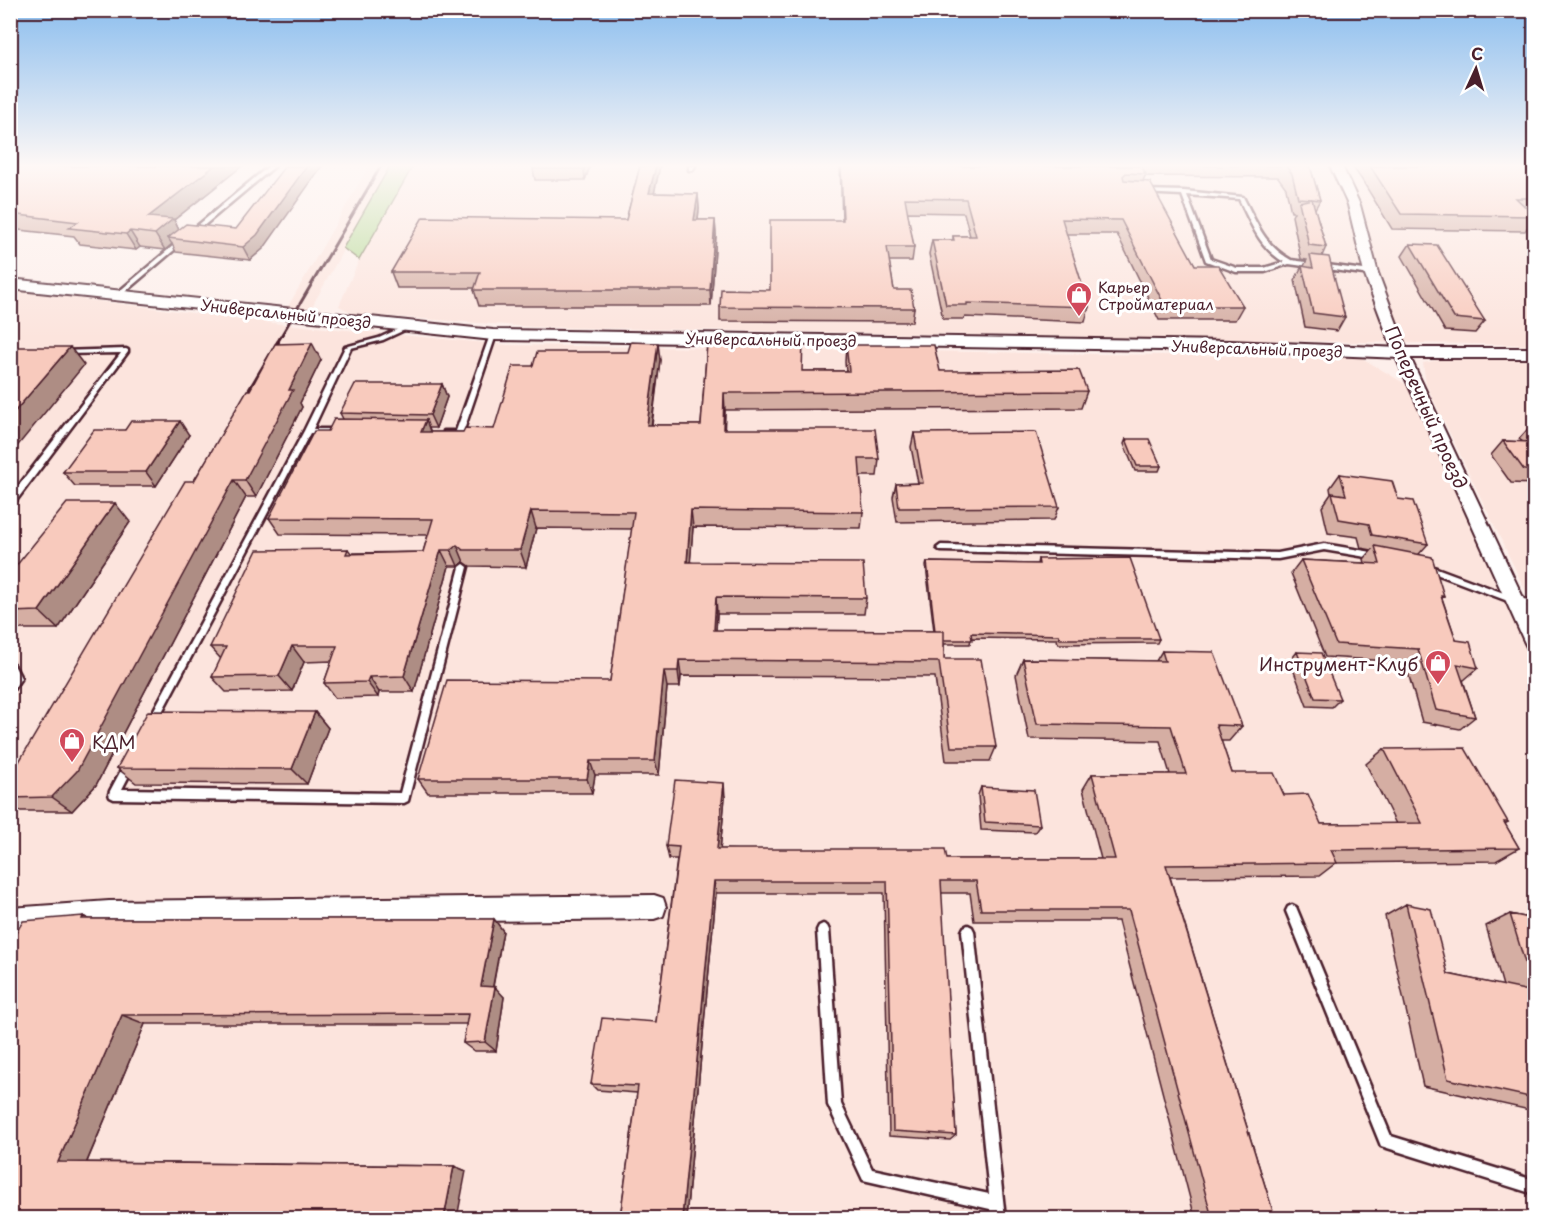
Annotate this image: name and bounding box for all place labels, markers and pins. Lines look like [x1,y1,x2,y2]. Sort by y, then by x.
place label: Карьер Стройматериал [1098,275,1214,315]
shop icon: Карьер Стройматериал [1064,280,1094,318]
shop icon: Инструмент-Клуб [1423,648,1453,686]
place label: Инструмент-Клуб [1259,650,1418,677]
shop icon: КДМ [57,726,87,764]
place label: КДМ [92,728,135,755]

